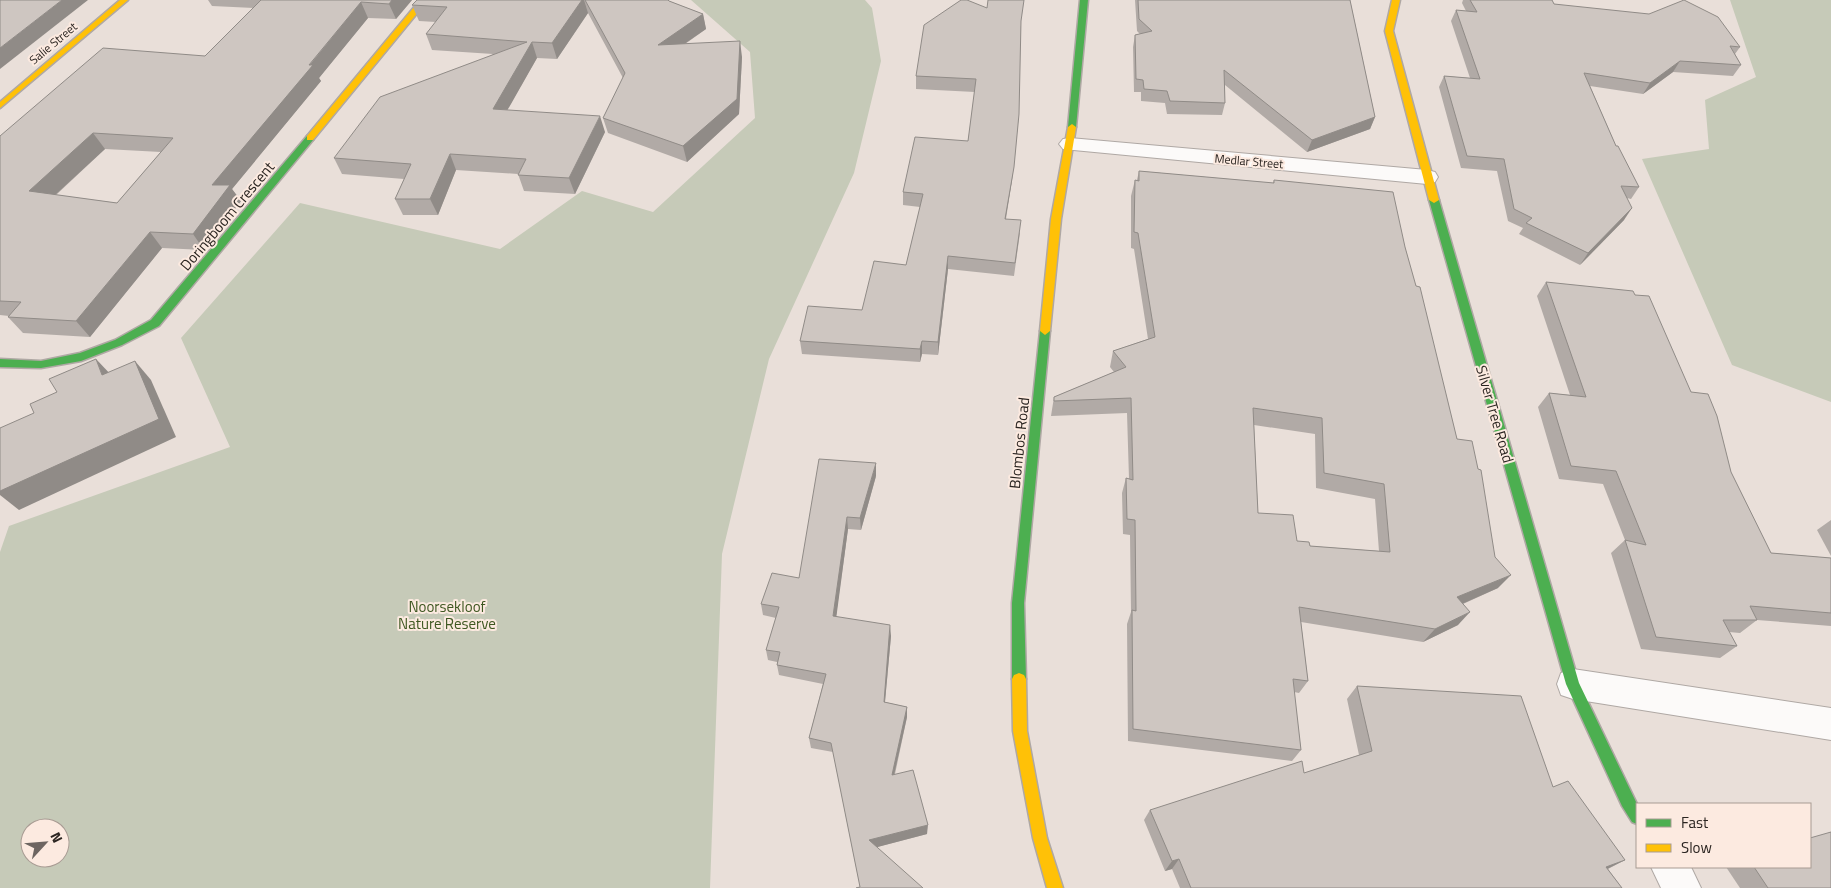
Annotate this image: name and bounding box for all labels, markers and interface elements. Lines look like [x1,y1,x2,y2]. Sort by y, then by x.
street label: Salie Street [25,17,82,69]
street label: Medlar Street [1214,149,1285,174]
street label: Doringboom Crescent [174,156,280,276]
street label: Silver Tree Road [1470,362,1520,466]
street label: Blombos Road [1003,396,1035,490]
park label: Noorsekloof Nature Reserve [398,595,496,635]
legend [1636,803,1811,868]
text: Fast [1681,811,1709,834]
north arrow [20,818,70,868]
text: N [46,828,69,846]
text: Slow [1681,836,1712,859]

